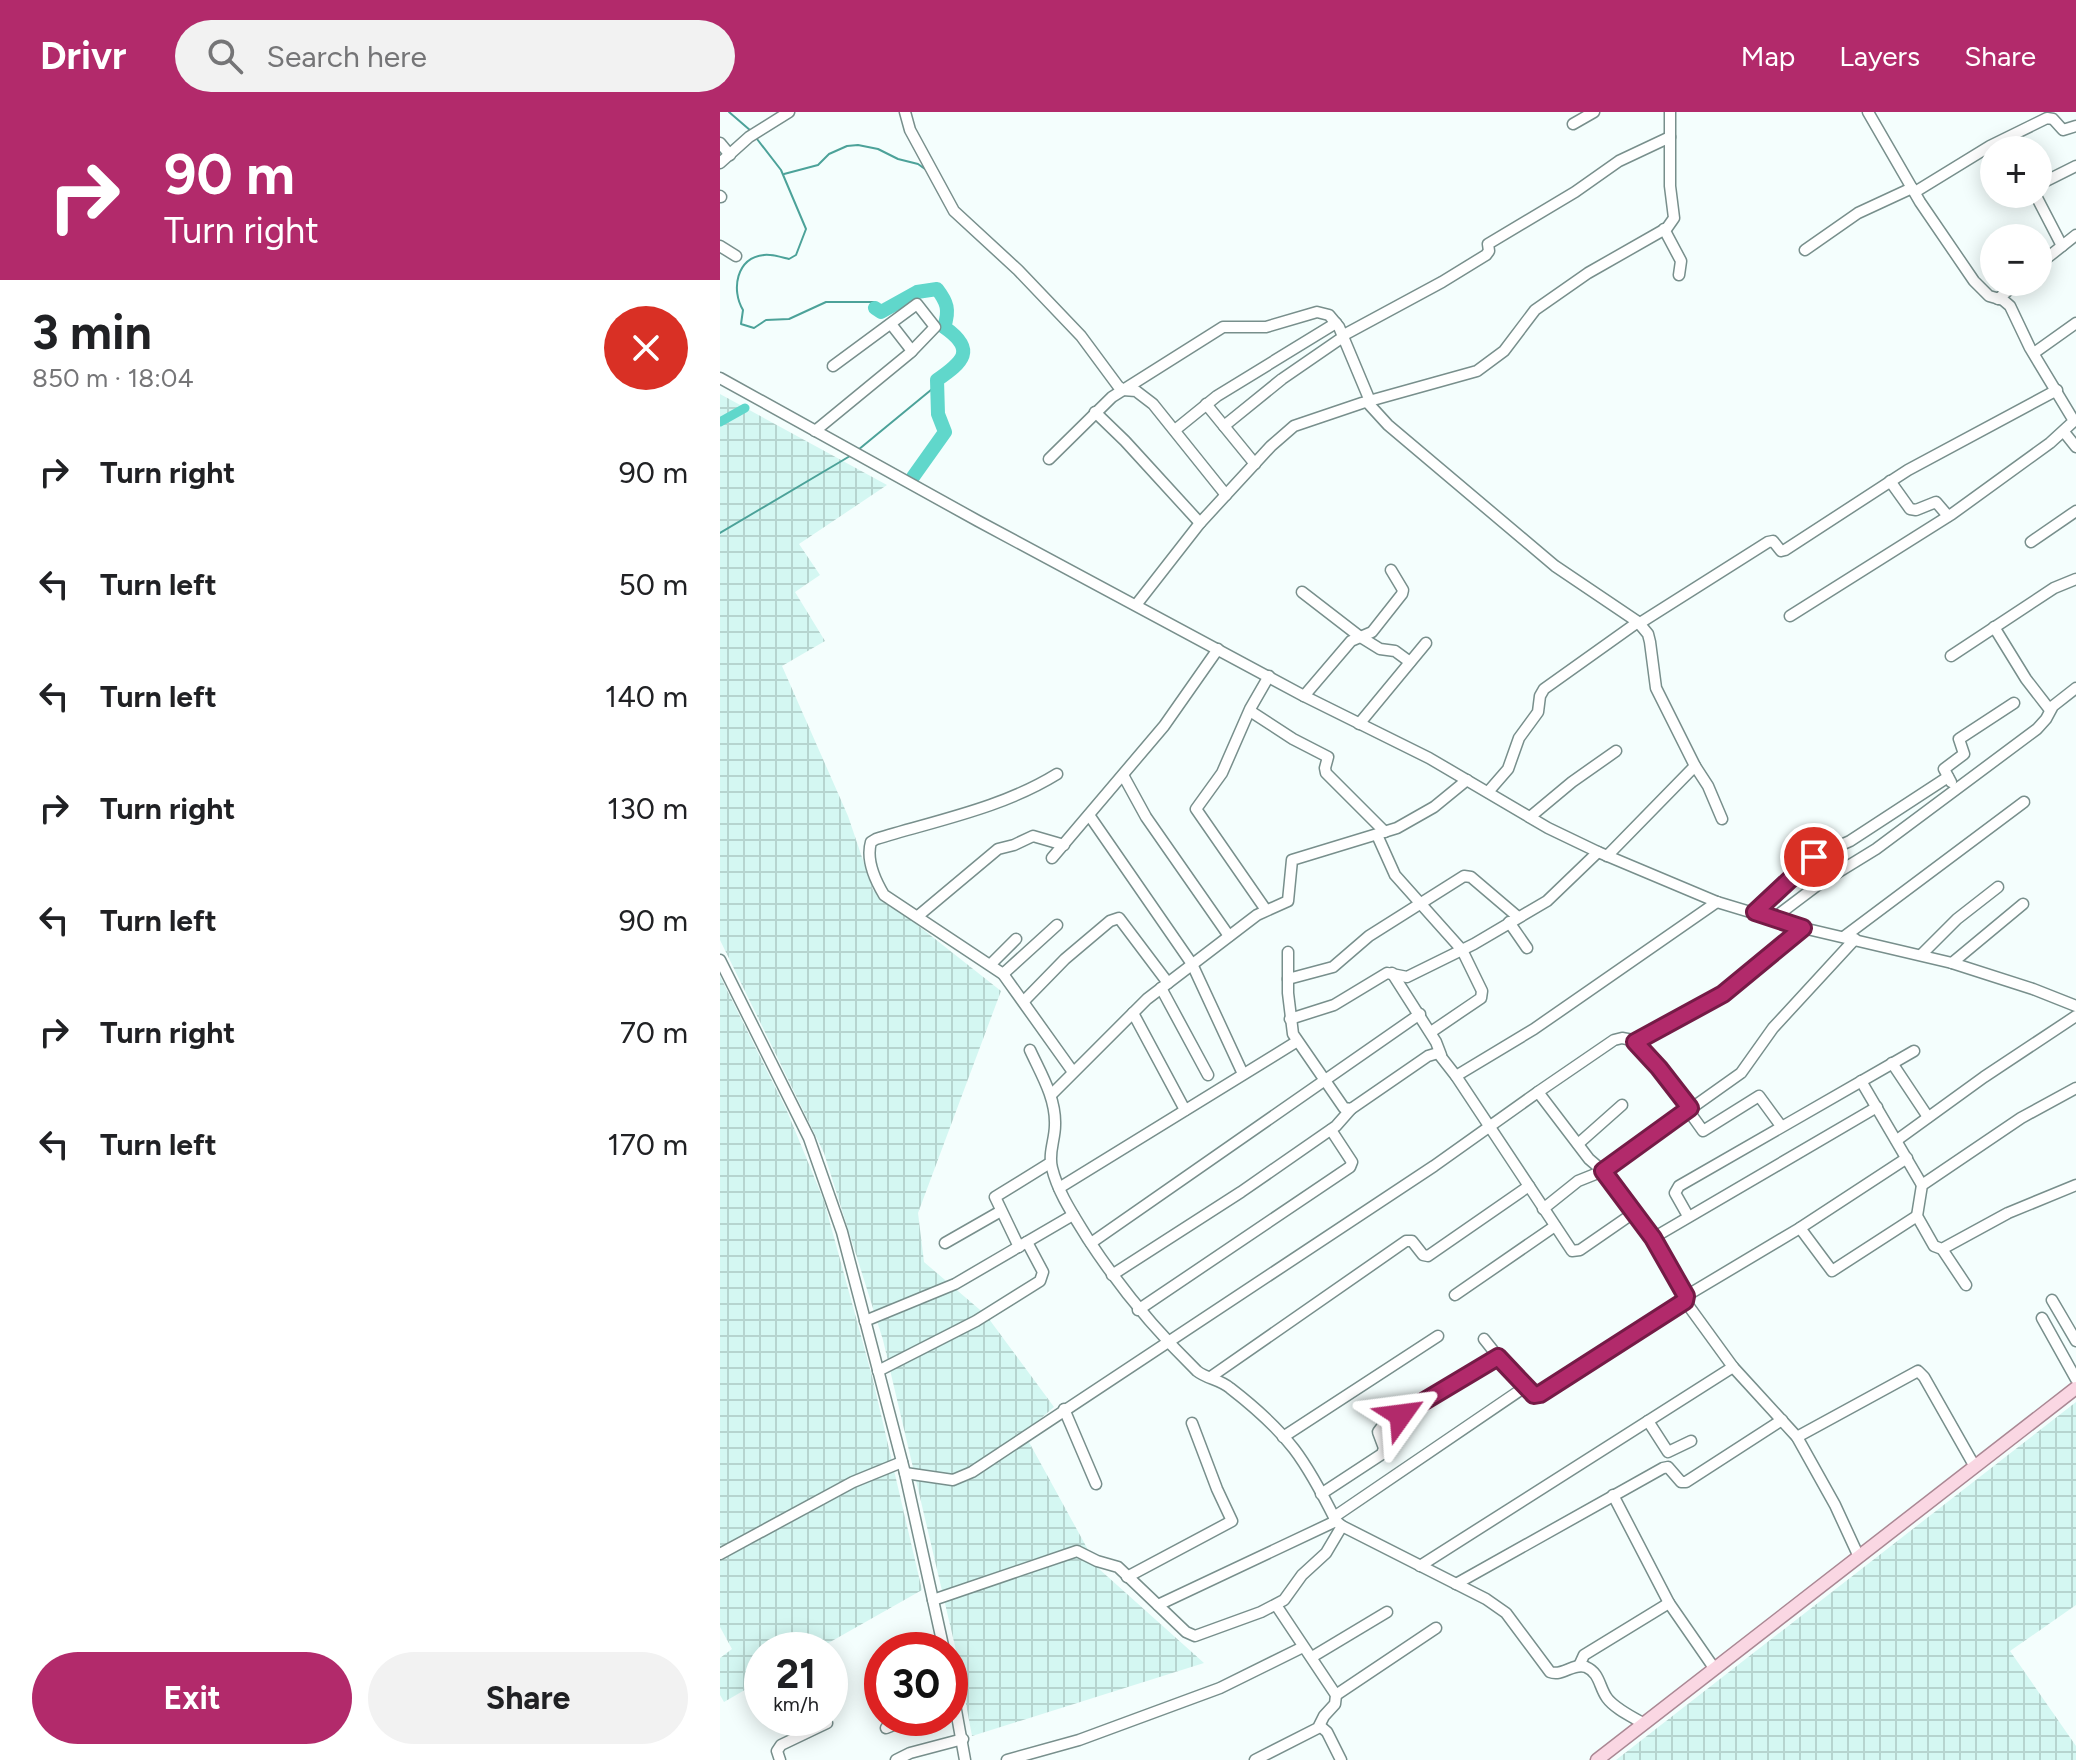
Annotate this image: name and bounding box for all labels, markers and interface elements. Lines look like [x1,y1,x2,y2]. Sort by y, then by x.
search box [175,20,735,92]
text: Drivr [40,33,127,79]
icon: search [203,34,247,78]
text: Search here [267,38,427,75]
text: Map [1741,39,1795,73]
text: Layers [1839,39,1920,73]
text: Share [1964,39,2036,73]
map controls [1980,136,2052,296]
button: + [1980,136,2052,208]
text: 90 m [164,141,295,208]
icon: right [32,144,136,248]
text: Turn right [164,209,319,252]
button: − [1980,224,2052,296]
text: 3 min [32,303,152,361]
button: close [604,306,688,390]
text: 850 m · 18:04 [32,362,194,394]
icon: right [32,450,76,494]
text: Turn right [100,454,235,491]
text: 90 m [619,454,688,491]
icon: left [32,562,76,606]
text: Turn left [100,566,217,603]
text: 50 m [619,566,688,603]
icon: left [32,674,76,718]
text: Turn left [100,678,217,715]
text: 140 m [605,678,688,715]
icon: right [32,786,76,830]
text: Turn right [100,790,235,827]
text: 130 m [607,790,688,827]
pin [1780,823,1848,891]
icon: arrive [1792,835,1836,879]
icon: left [32,898,76,942]
text: Turn left [100,902,217,939]
text: 90 m [619,902,688,939]
icon: right [32,1010,76,1054]
text: Turn right [100,1014,235,1051]
text: 70 m [620,1014,688,1051]
icon: left [32,1122,76,1166]
text: Turn left [100,1126,217,1163]
text: 170 m [607,1126,688,1163]
position arrow [1359,1373,1443,1457]
speed limit sign: 30 [864,1632,968,1736]
text: 21 [776,1650,816,1698]
button: Exit [32,1652,352,1744]
button: Share [368,1652,688,1744]
text: km/h [773,1692,819,1716]

